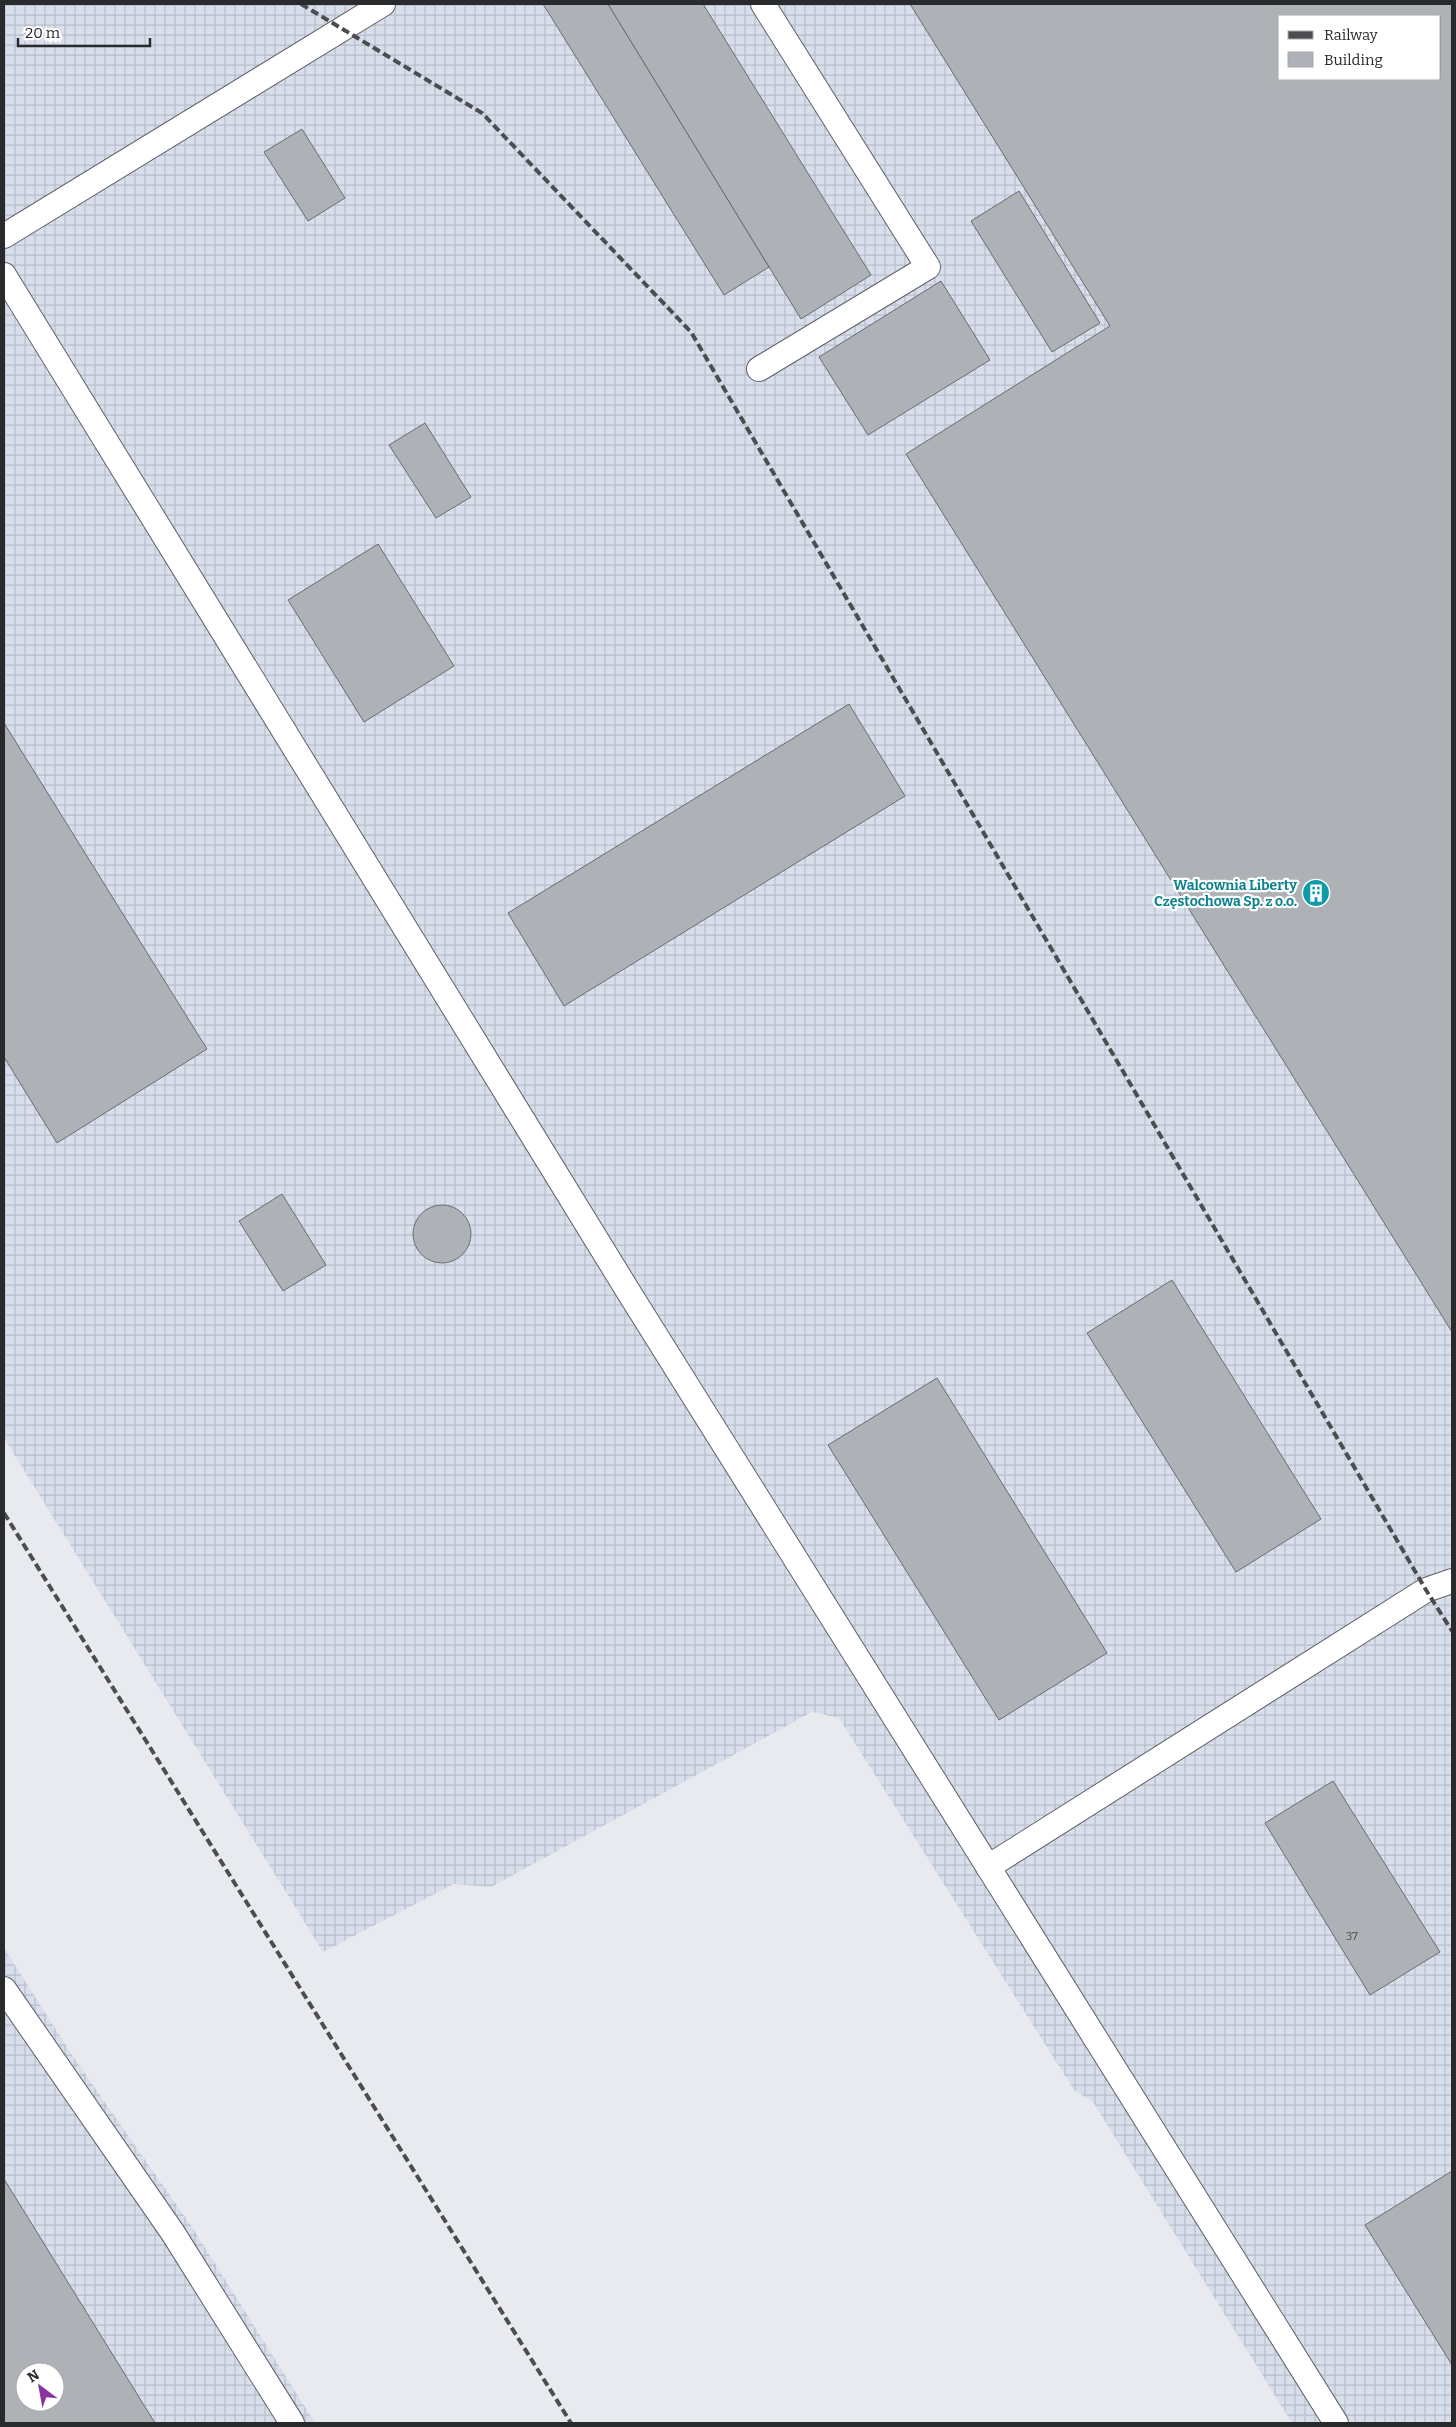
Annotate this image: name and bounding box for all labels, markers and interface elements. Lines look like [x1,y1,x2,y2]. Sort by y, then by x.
scale bar [18,15,150,47]
legend [1278,15,1441,80]
text: 20 m [25,24,61,42]
text: Railway [1324,26,1378,44]
text: Building [1324,51,1383,69]
place label: Walcownia Liberty Częstochowa Sp. z o.o. [1154,877,1297,910]
building icon: Walcownia Liberty Częstochowa Sp. z o.o. [1301,878,1331,908]
house number: 37 [1346,1930,1358,1943]
north arrow [15,2362,65,2412]
text: N [24,2366,43,2386]

